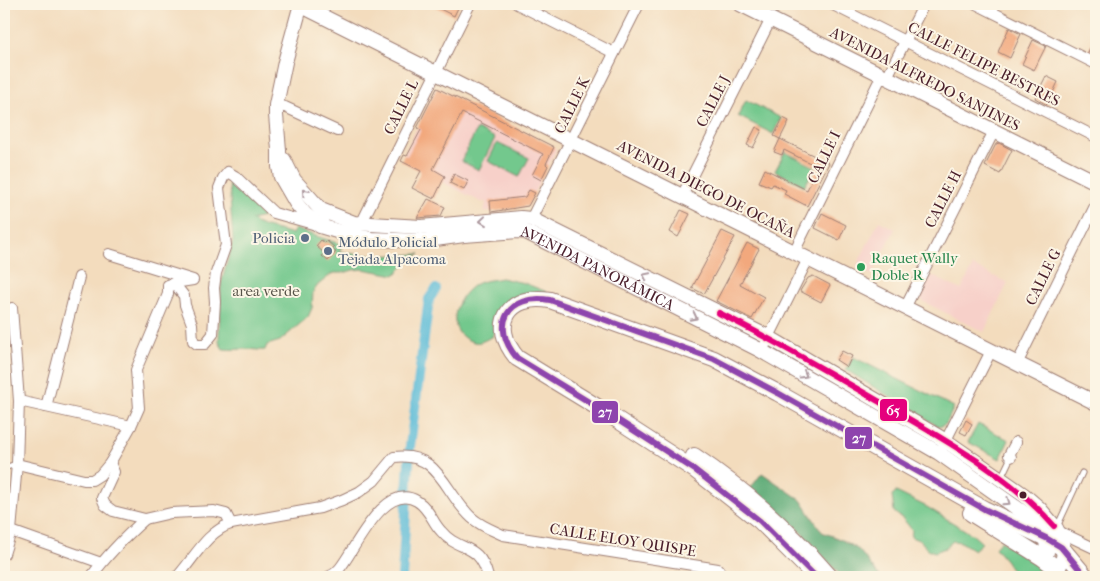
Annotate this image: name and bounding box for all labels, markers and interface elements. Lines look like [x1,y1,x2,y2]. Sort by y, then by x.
street label: CALLE FELIPE BESTRES [905,18,1063,110]
street label: AVENIDA ALFREDO SANJINES [826,23,1023,135]
street label: CALLE J [692,72,734,130]
street label: CALLE K [551,73,594,136]
street label: CALLE L [380,76,422,138]
street label: CALLE I [804,128,844,186]
street label: AVENIDA DIEGO DE OCAÑA [613,136,798,242]
street label: CALLE H [921,167,965,231]
one-way arrow [302,189,311,198]
one-way arrow [479,216,487,227]
street label: AVENIDA PANORÁMICA [519,222,677,314]
place label: Policia [252,229,296,247]
marker: Policia [299,232,311,244]
place label: Módulo Policial Tejada Alpacoma [338,233,447,268]
marker: Módulo Policial Tejada Alpacoma [322,245,334,257]
street label: CALLE G [1022,245,1065,308]
place label: Raquet Wally Doble R [871,249,959,284]
marker: Raquet Wally Doble R [855,261,867,273]
one-way arrow [642,272,651,282]
park label: area verde [232,282,300,300]
one-way arrow [689,311,698,321]
one-way arrow [798,369,807,379]
line badge: 65 [879,398,908,422]
line badge: 27 [591,400,619,424]
text: 65 [886,402,900,419]
text: 27 [598,404,612,421]
line badge: 27 [844,426,873,450]
text: 27 [852,430,866,447]
unlabelled marker [1018,490,1028,500]
one-way arrow [1002,496,1011,505]
street label: CALLE ELOY QUISPE [548,520,698,560]

